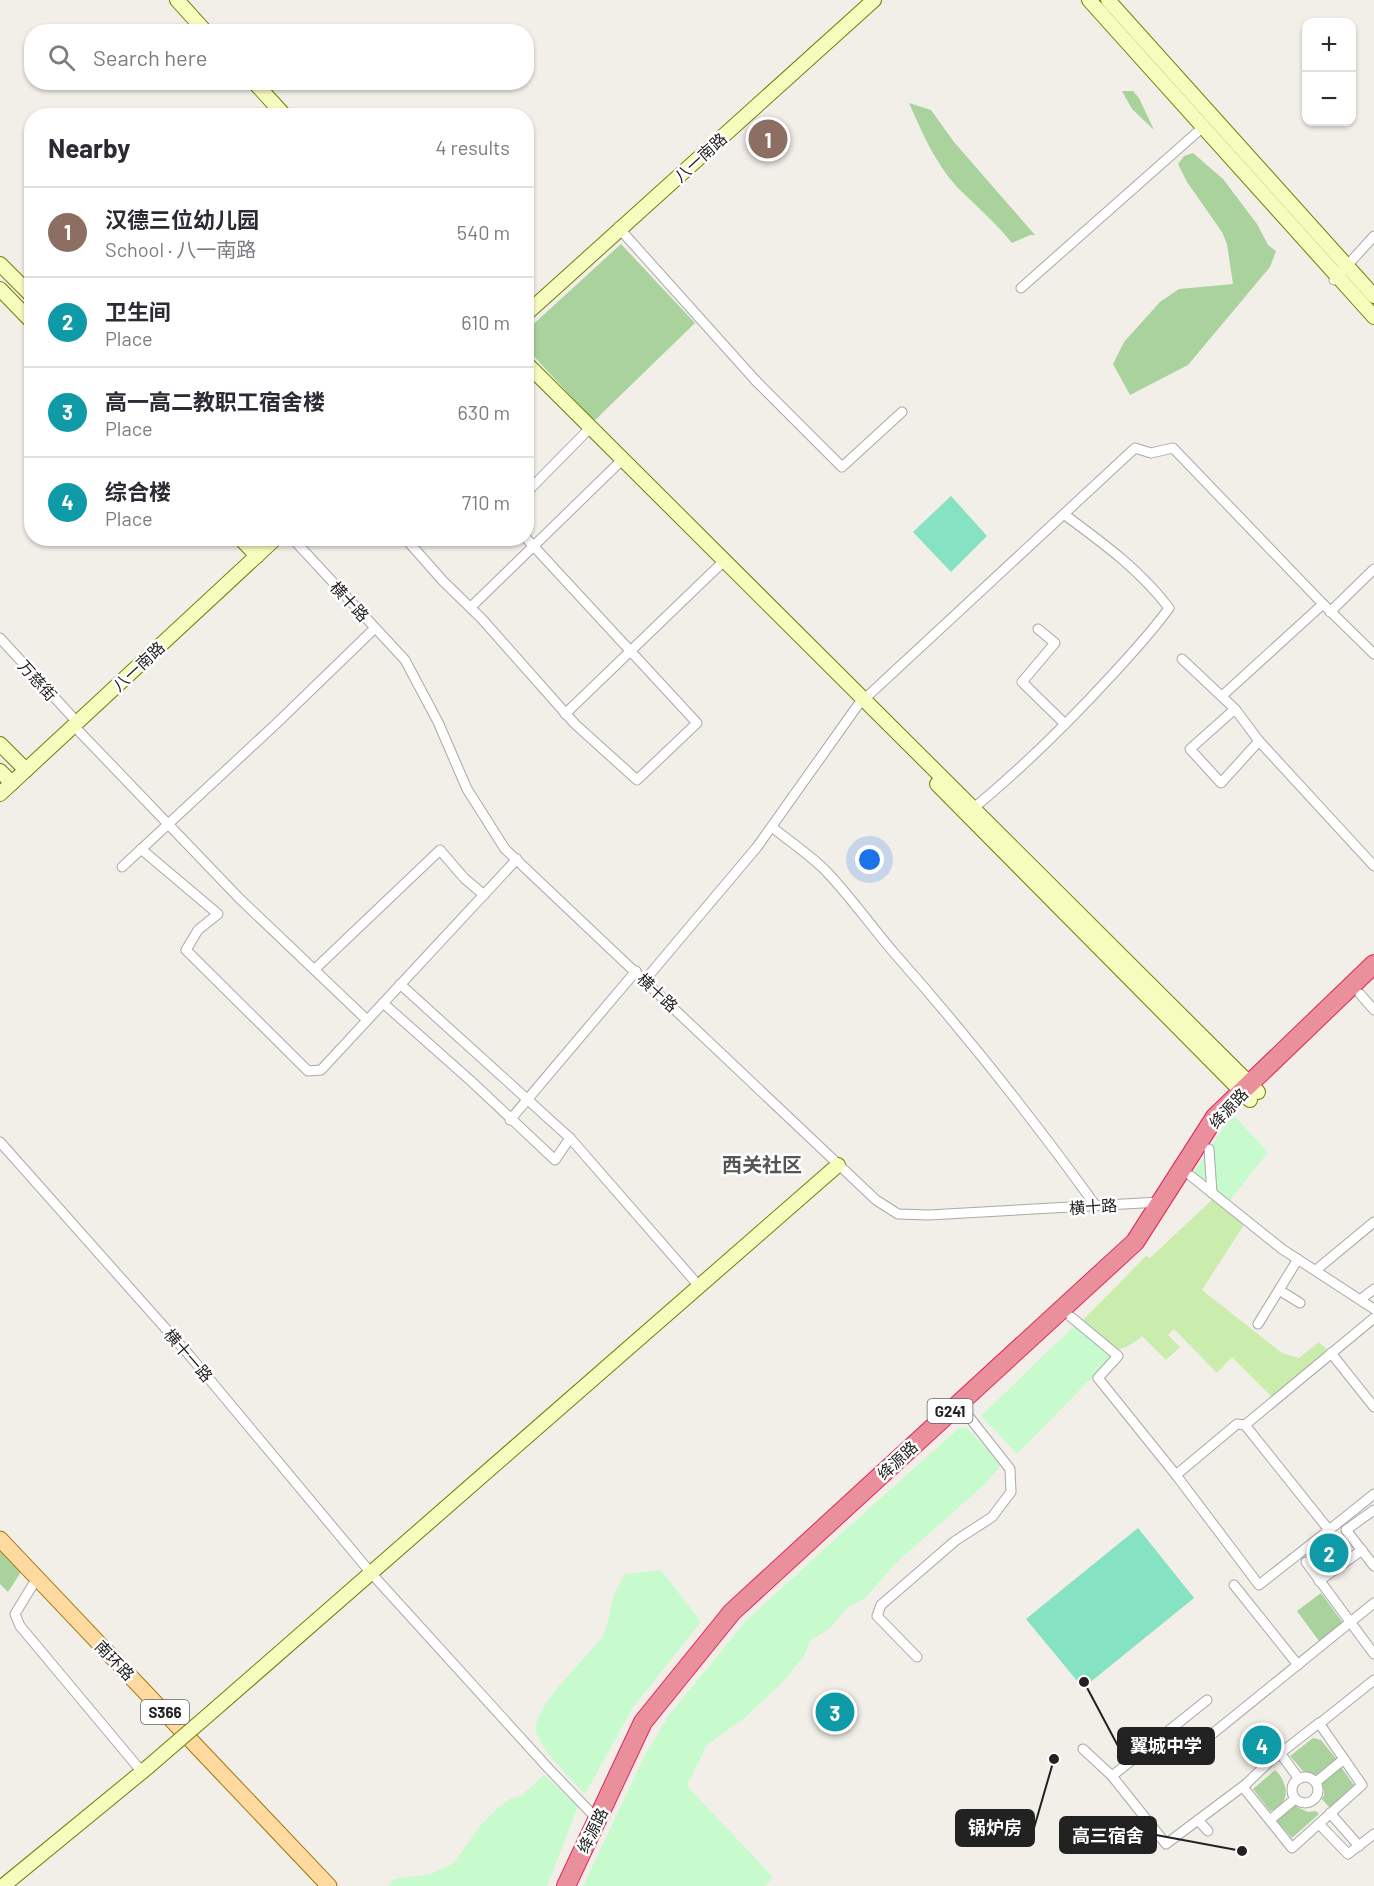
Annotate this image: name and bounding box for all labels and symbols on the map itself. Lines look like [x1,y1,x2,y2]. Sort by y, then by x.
pin: 1 [748,116,788,162]
street label: 八一南路 [670,129,730,185]
street label: 横十路 [327,577,373,625]
street label: 八一南路 [108,637,168,695]
street label: 万慈街 [15,656,61,704]
your location [855,845,884,874]
street label: 横十路 [634,969,682,1015]
street label: 绛源路 [1205,1084,1251,1132]
district label: 西关社区 [722,1152,802,1176]
street label: 横十路 [1068,1195,1118,1217]
street label: 横十一路 [161,1325,217,1385]
road number: G241 [928,1399,972,1423]
street label: 绛源路 [873,1437,921,1483]
pin: 2 [1310,1530,1348,1576]
street label: 南环路 [91,1636,139,1684]
pin: 3 [816,1690,854,1734]
road number: S366 [141,1700,189,1724]
pin: 4 [1242,1722,1282,1768]
callout: 翼城中学 [1118,1728,1214,1764]
text: 翼城中学 [1130,1734,1202,1756]
street label: 绛源路 [573,1804,611,1856]
callout: 锅炉房 [956,1810,1034,1846]
text: 锅炉房 [968,1816,1022,1838]
callout: 高三宿舍 [1060,1817,1156,1853]
text: 高三宿舍 [1072,1824,1144,1846]

